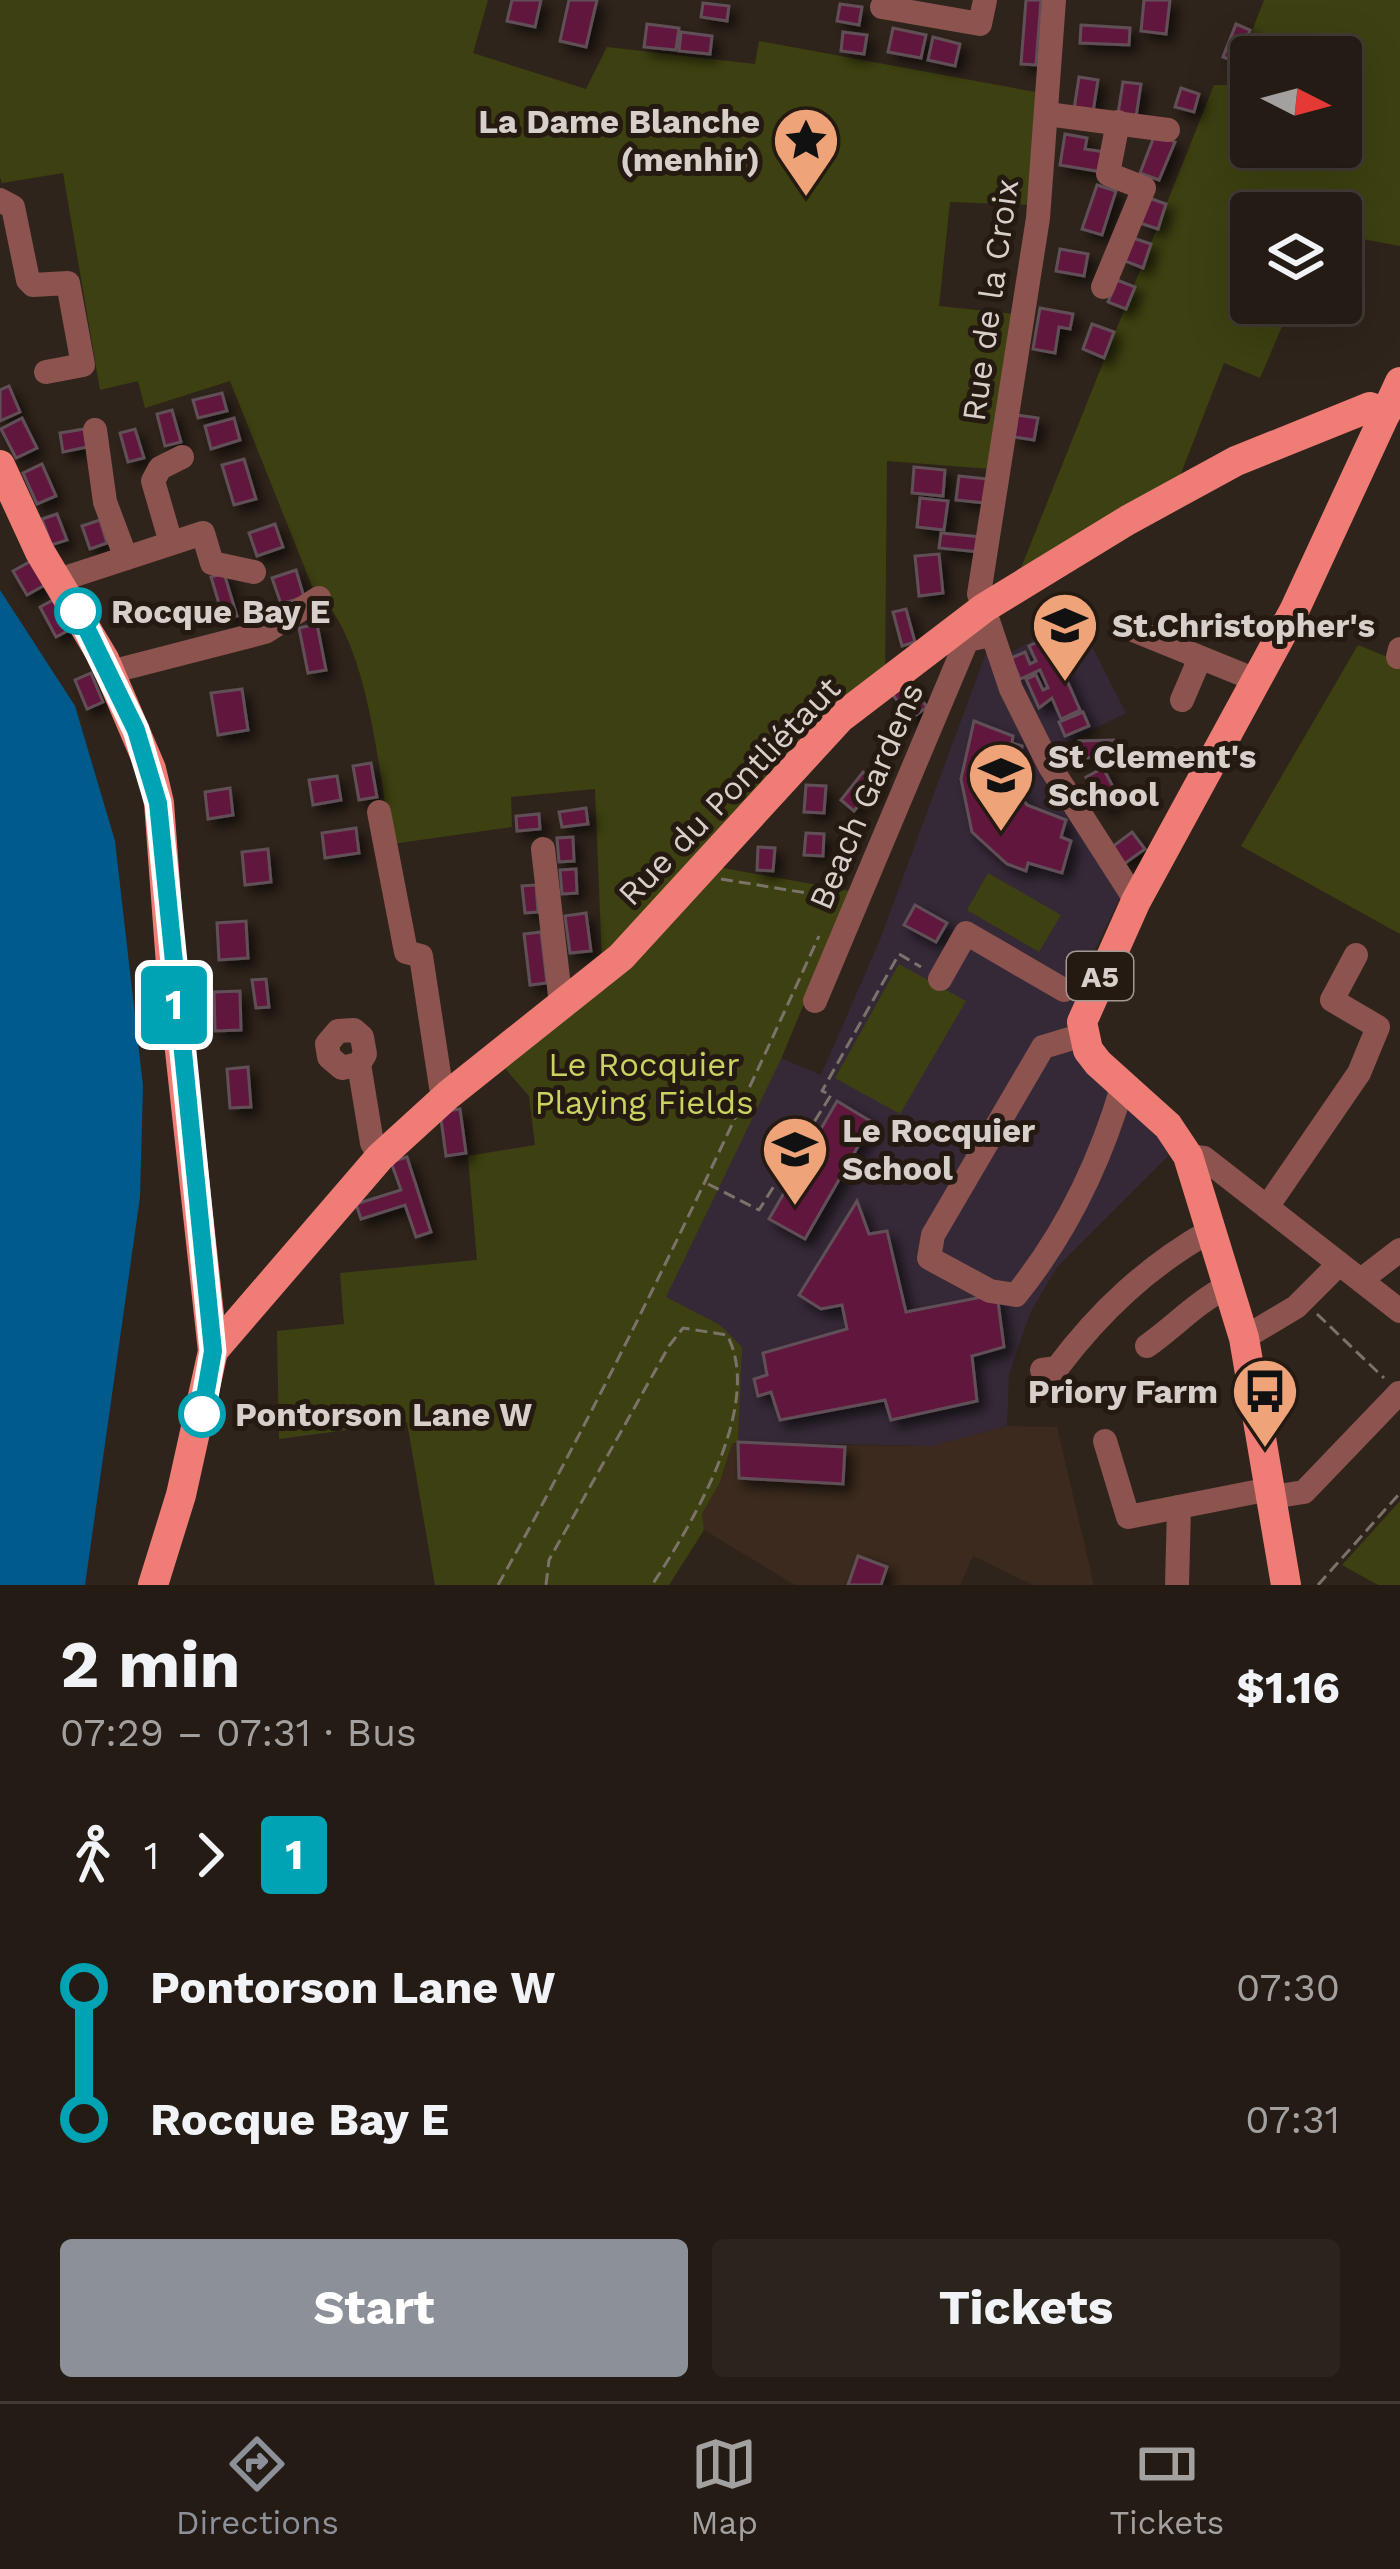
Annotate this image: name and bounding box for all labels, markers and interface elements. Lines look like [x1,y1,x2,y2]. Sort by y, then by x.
north arrow [1230,36,1362,168]
map controls [1230,36,1362,324]
place label: La Dame Blanche (menhir) [478,102,760,179]
place icon: La Dame Blanche (menhir) [771,105,841,199]
street label: Rue de la Croix [954,176,1026,424]
button: layers [1230,192,1362,324]
marker: Rocque Bay E [56,589,100,633]
school or university icon: St.Christopher's [1030,590,1100,684]
place label: Rocque Bay E [111,592,330,631]
place label: St.Christopher's [1112,606,1375,645]
street label: Rue du Pontliétaut [610,669,848,913]
street label: Beach Gardens [801,677,931,915]
place label: St Clement's School [1048,737,1256,814]
school or university icon: St Clement's School [966,740,1036,834]
road number: A5 [1067,952,1133,1000]
line badge: 1 [135,966,213,1044]
text: 1 [165,980,183,1029]
park label: Le Rocquier Playing Fields [534,1045,754,1122]
place label: Le Rocquier School [842,1111,1035,1188]
school or university icon: Le Rocquier School [760,1114,830,1208]
bus stop icon: Priory Farm [1230,1356,1300,1450]
place label: Priory Farm [1028,1372,1218,1411]
marker: Pontorson Lane W [180,1392,224,1436]
place label: Pontorson Lane W [235,1395,532,1434]
text: 2 min [60,1626,240,1703]
text: $1.16 [1236,1661,1340,1714]
text: 07:29 – 07:31 · Bus [60,1710,417,1755]
icon: walk [60,1822,126,1888]
icon: forward [177,1822,243,1888]
text: 1 [285,1830,303,1879]
text: 1 [144,1833,159,1878]
text: Pontorson Lane W [150,1961,555,2014]
text: 07:30 [1236,1965,1340,2010]
text: Rocque Bay E [150,2093,449,2146]
text: 07:31 [1245,2097,1340,2142]
button: Start [60,2239,688,2377]
button: Tickets [712,2239,1340,2377]
tab: Directions [176,2431,339,2542]
tab: Map [691,2431,758,2542]
tab: Tickets [1110,2431,1224,2542]

